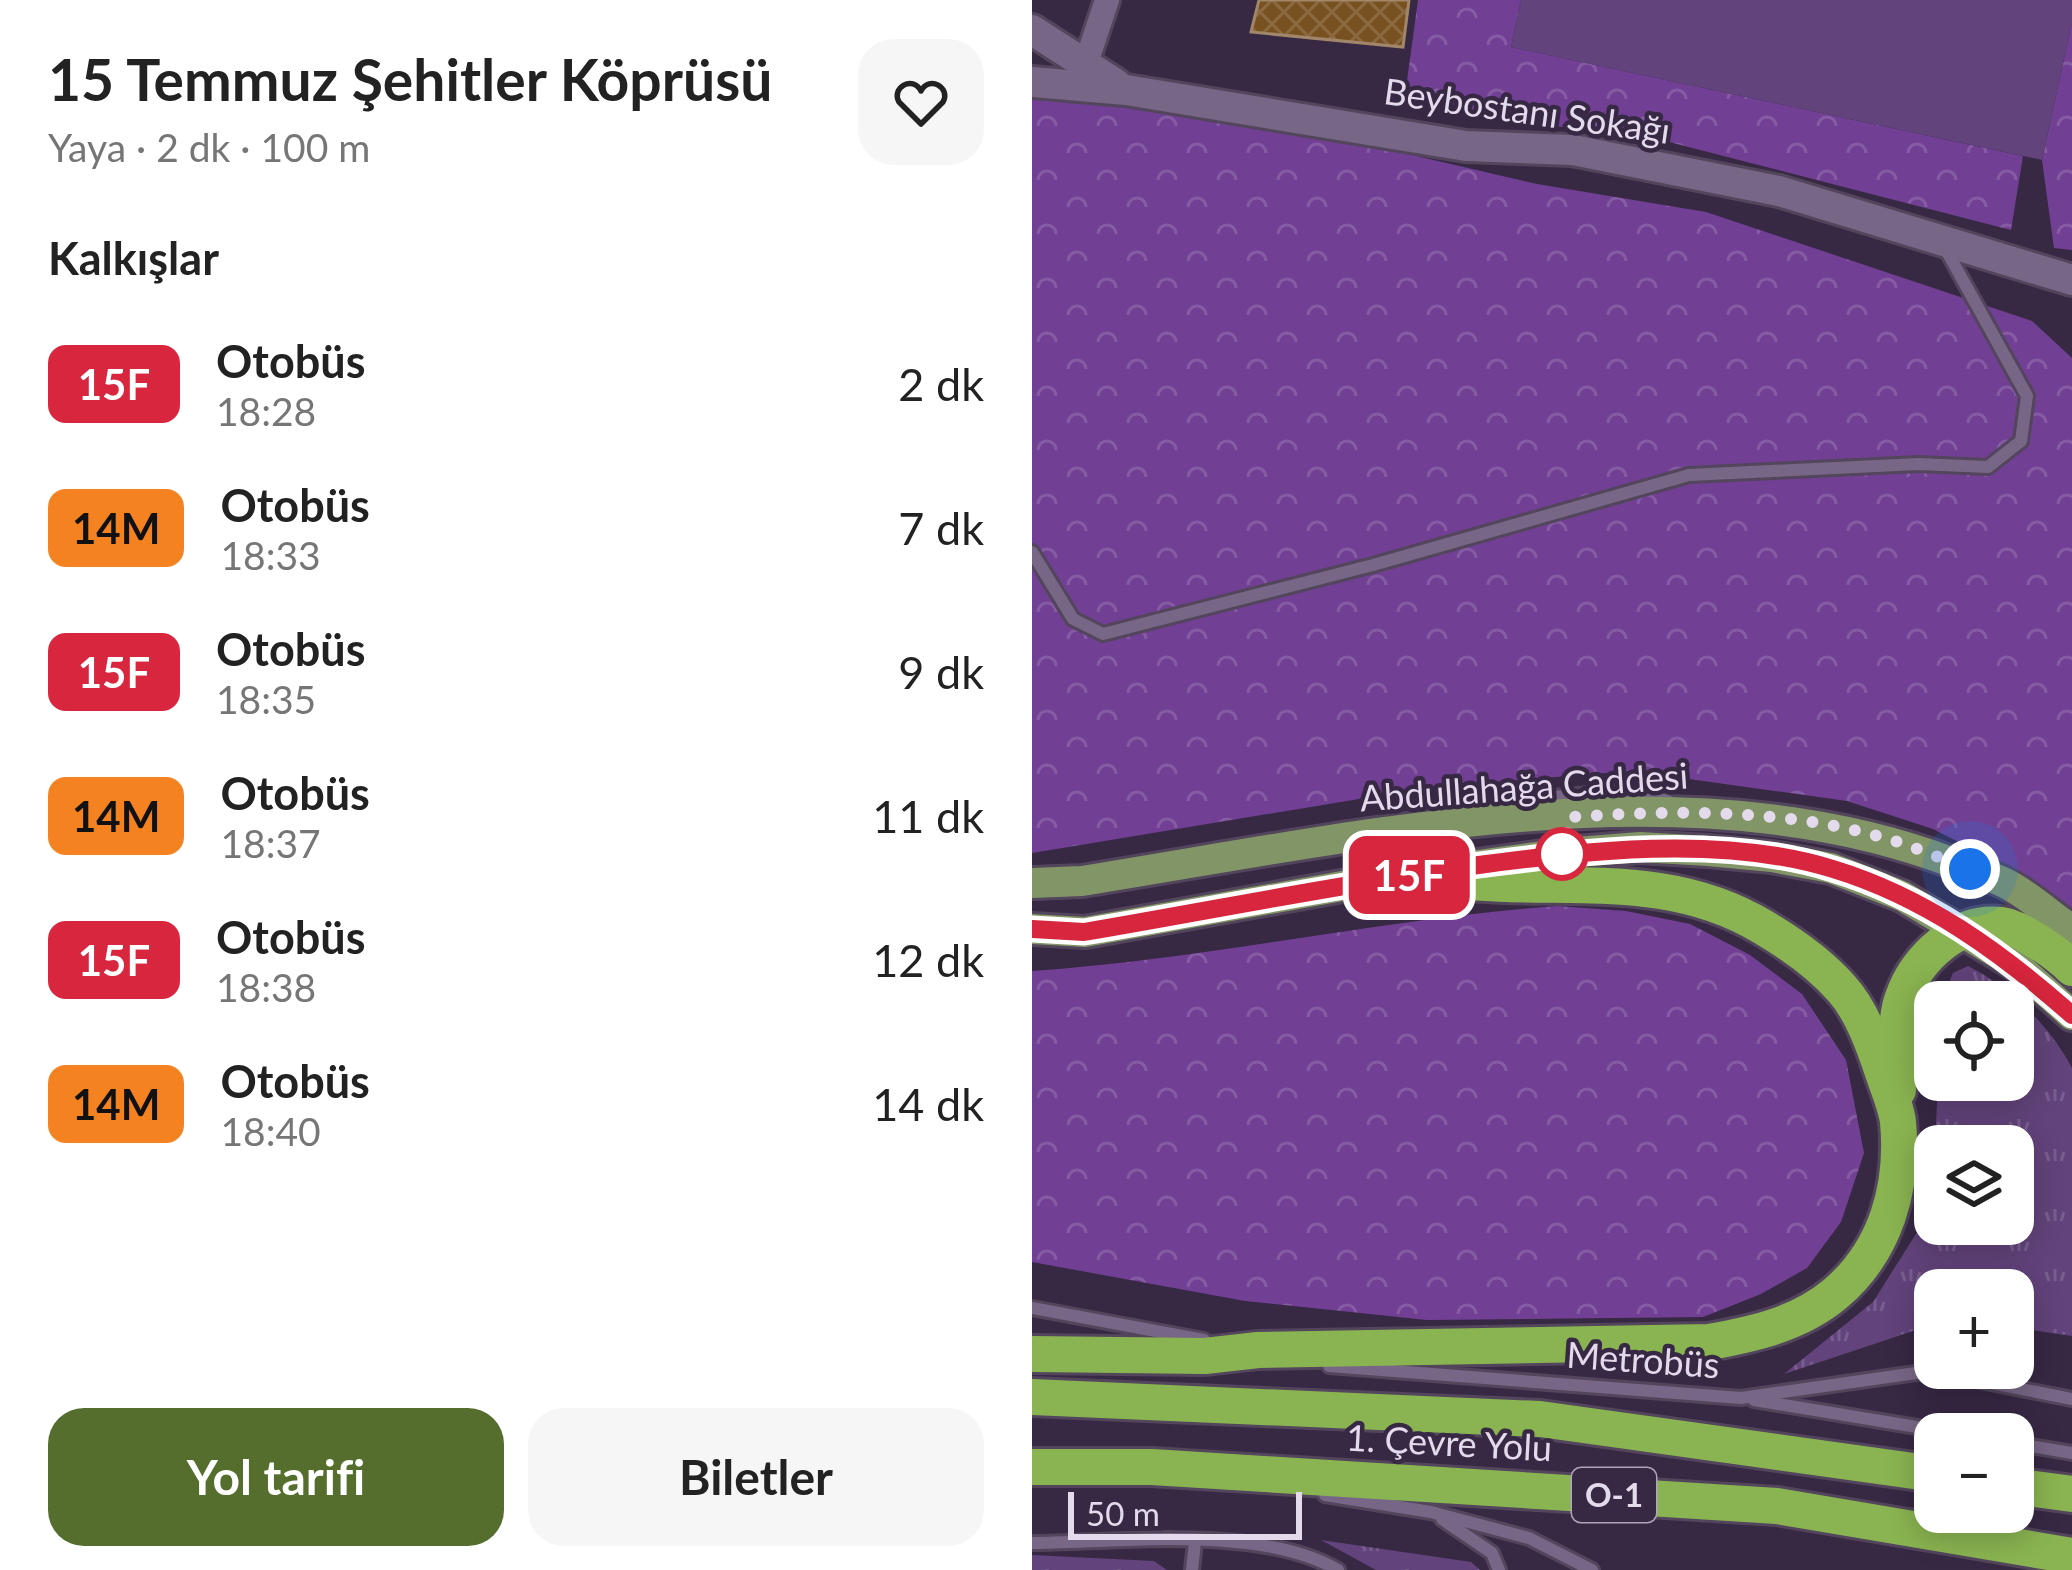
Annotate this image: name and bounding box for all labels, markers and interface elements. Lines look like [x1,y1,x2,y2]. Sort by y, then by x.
button: heart [858,39,984,165]
text: 15 Temmuz Şehitler Köprüsü [48,45,772,113]
street label: Beybostanı Sokağı [1381,68,1673,152]
text: Yaya · 2 dk · 100 m [48,124,370,170]
text: Kalkışlar [48,231,219,285]
text: Otobüs [216,334,365,388]
text: 2 dk [898,357,984,411]
text: 15F [78,359,150,409]
text: 18:28 [216,388,316,434]
text: Otobüs [220,478,370,532]
text: 7 dk [898,501,984,555]
text: 14M [72,503,160,553]
text: 18:33 [220,532,321,578]
text: Otobüs [216,622,365,676]
text: 9 dk [898,645,984,699]
text: 15F [78,647,150,697]
text: 18:35 [216,676,316,722]
street label: Abdullahağa Caddesi [1358,753,1690,819]
text: Otobüs [220,766,370,820]
text: 11 dk [872,789,984,843]
text: 14M [72,791,160,841]
text: 18:37 [220,820,321,866]
unlabelled marker [1537,829,1587,879]
line badge: 15F [1340,836,1478,914]
your location [1940,839,2000,899]
text: 15F [1373,850,1445,900]
text: Otobüs [216,910,365,964]
text: 12 dk [872,933,984,987]
text: 15F [78,935,150,985]
text: 18:38 [216,964,316,1010]
map controls [1914,981,2034,1533]
button: locate [1914,981,2034,1101]
text: Otobüs [220,1054,370,1108]
text: 14 dk [872,1077,984,1131]
text: 14M [72,1079,160,1129]
text: 18:40 [220,1108,321,1154]
button: layers [1914,1125,2034,1245]
button: + [1914,1269,2034,1389]
street label: Metrobüs [1565,1332,1721,1386]
button: Yol tarifi [48,1408,504,1546]
button: Biletler [528,1408,984,1546]
button: − [1914,1413,2034,1533]
street label: 1. Çevre Yolu [1345,1415,1553,1469]
road number: O-1 [1572,1468,1656,1522]
scale bar [1068,1486,1302,1539]
text: 50 m [1086,1493,1160,1533]

